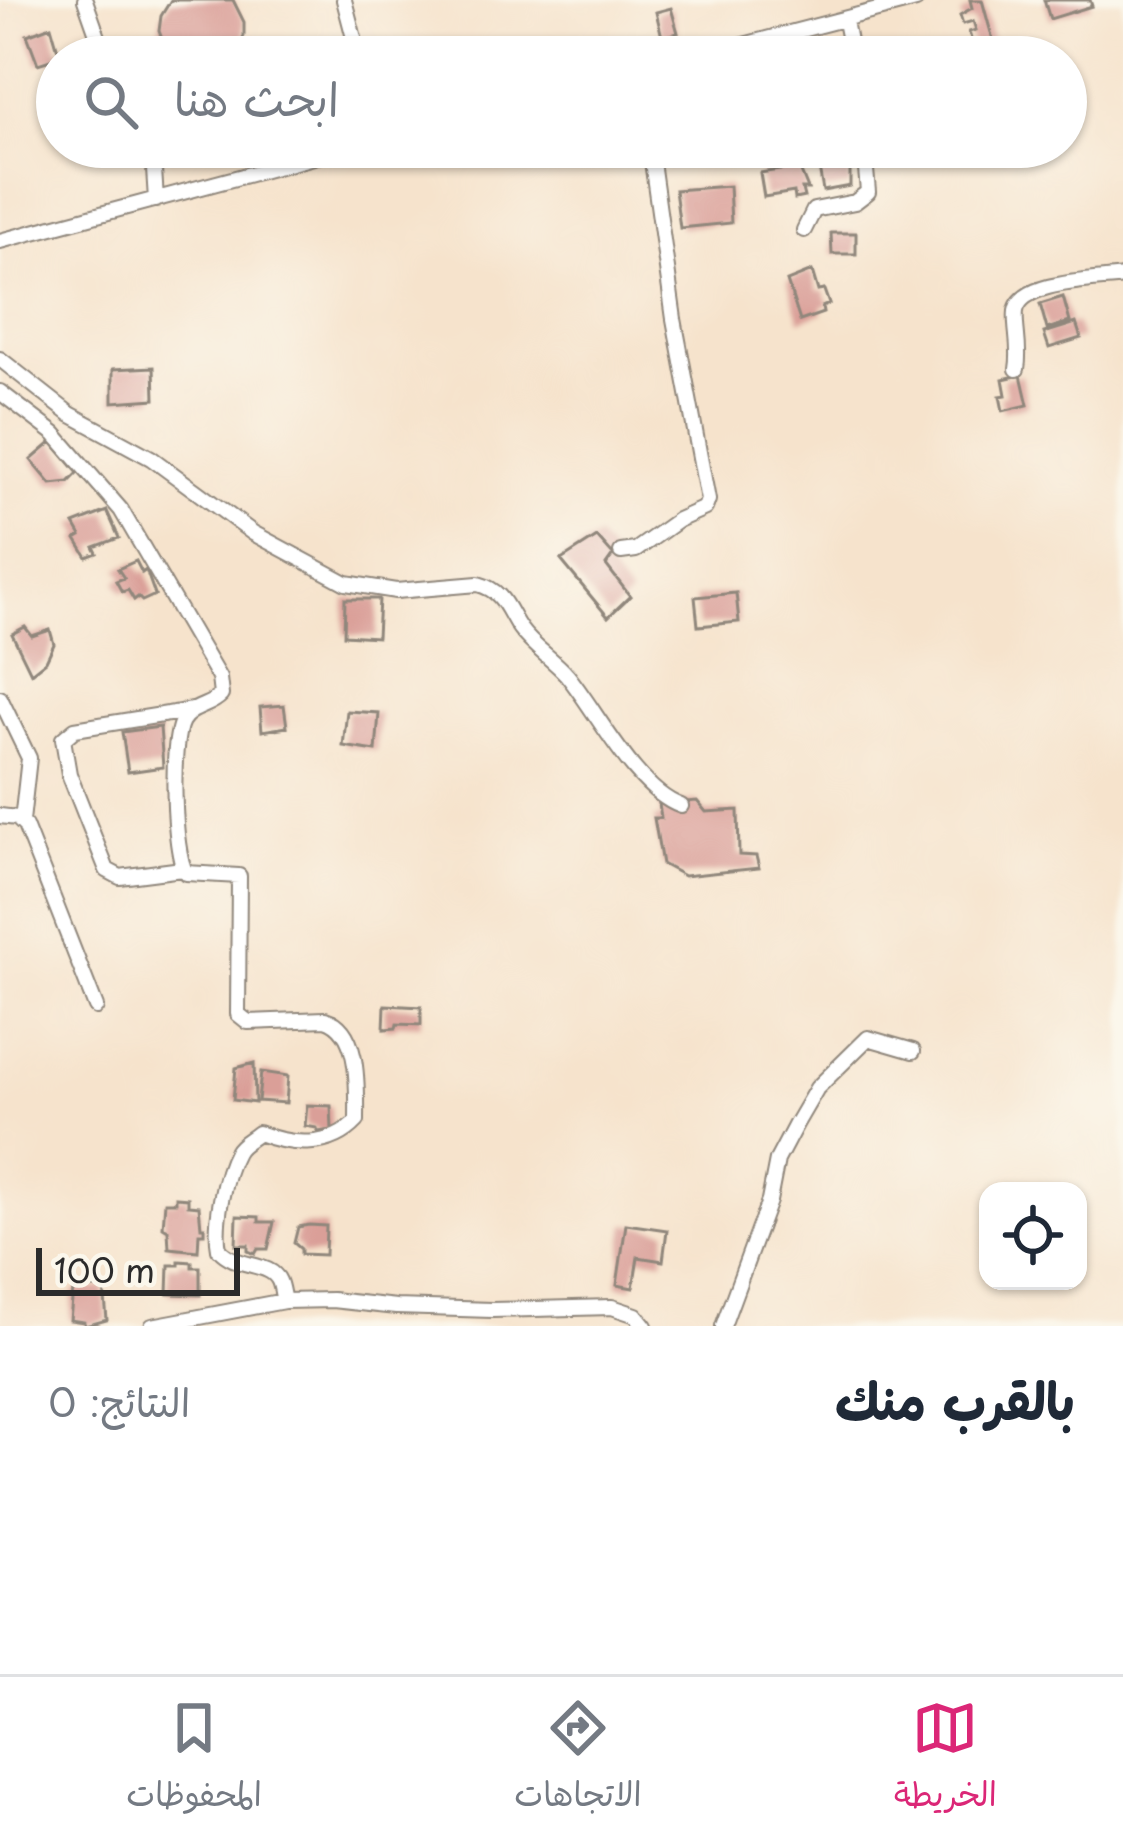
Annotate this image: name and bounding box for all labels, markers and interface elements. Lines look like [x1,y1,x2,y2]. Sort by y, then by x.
search box [36,36,1087,168]
text: ابحث هنا [174,63,339,131]
icon: search [78,69,144,135]
map controls [979,1182,1087,1290]
button: locate [979,1182,1087,1290]
scale bar [36,1242,240,1295]
text: 100 m [54,1244,155,1294]
text: بالقرب منك [835,1360,1075,1437]
text: النتائج: 0 [48,1371,190,1430]
tab: المحفوظات [126,1695,262,1824]
tab: الاتجاهات [514,1695,642,1824]
tab: الخريطة [894,1695,997,1824]

